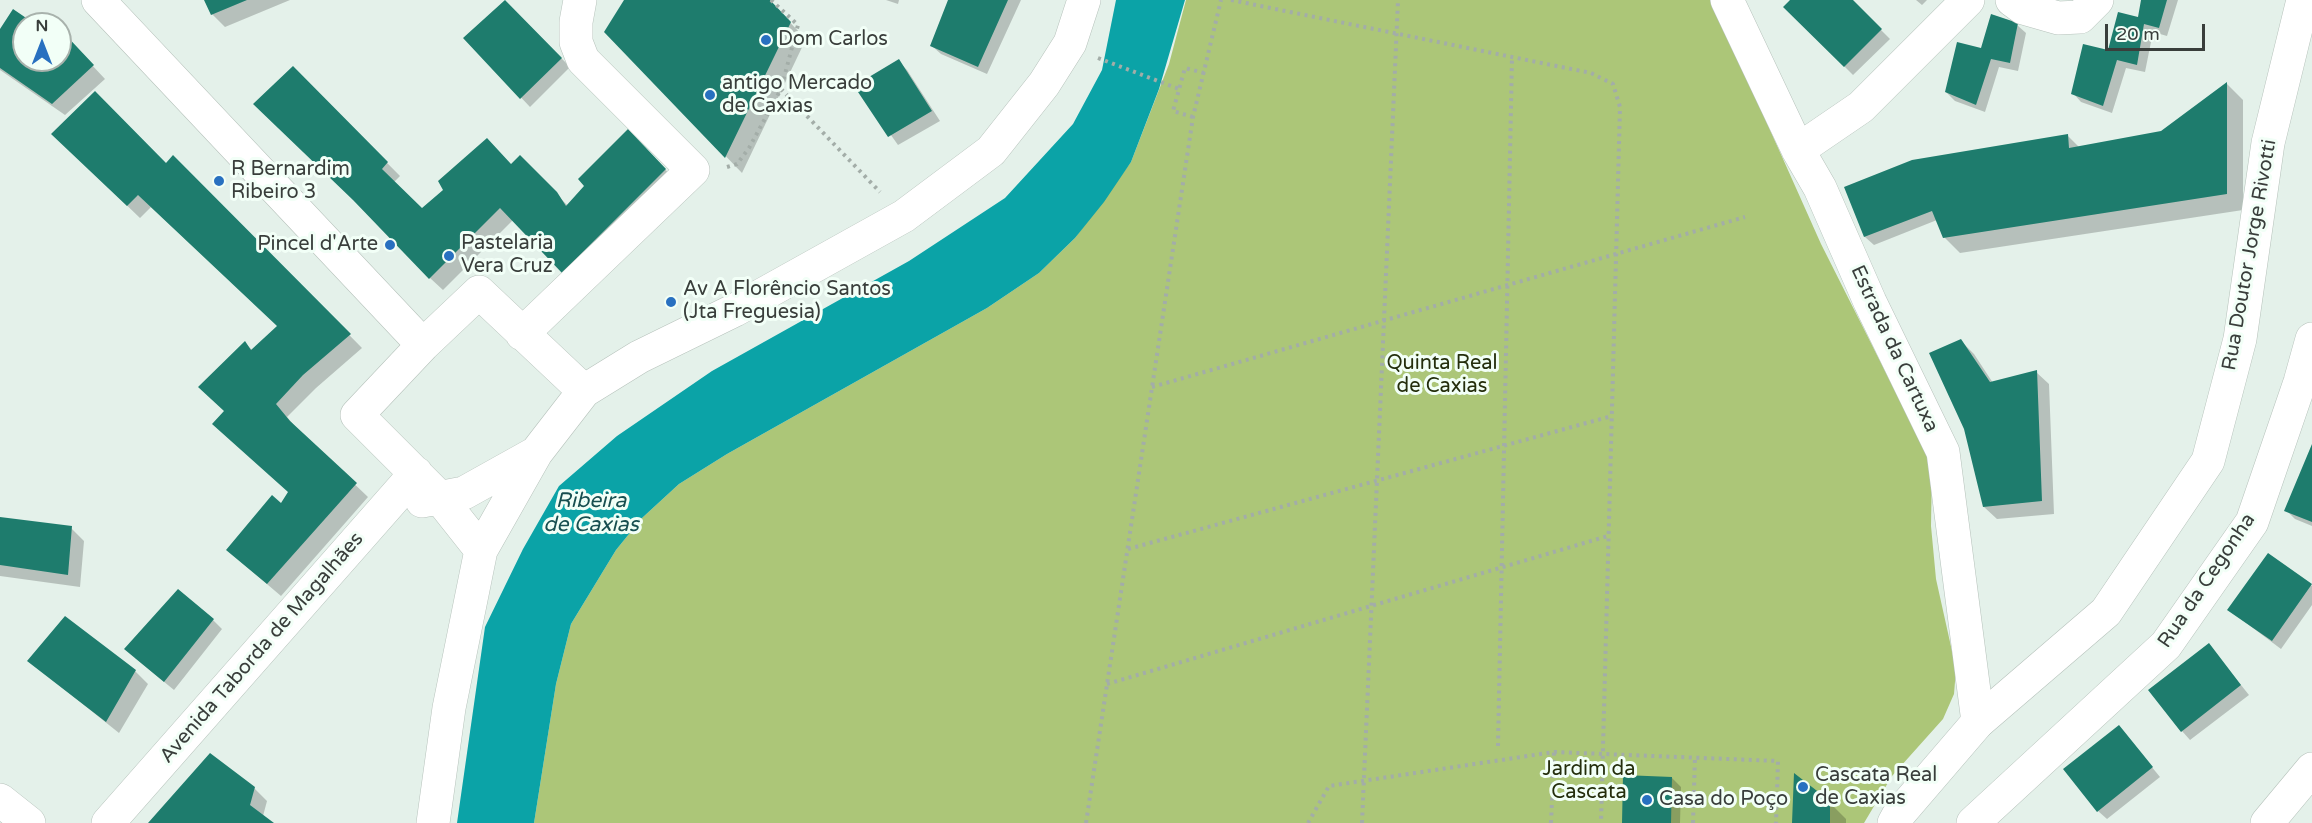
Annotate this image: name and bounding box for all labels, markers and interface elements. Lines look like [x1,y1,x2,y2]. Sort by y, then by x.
north arrow [12,12,72,72]
scale bar [2108,12,2208,50]
text: N [36,16,48,36]
text: 20 m [2116,23,2160,45]
place label: Dom Carlos [778,28,888,52]
marker: Dom Carlos [759,33,773,47]
place label: antigo Mercado de Caxias [722,72,872,119]
marker: antigo Mercado de Caxias [703,88,717,102]
street label: Rua Doutor Jorge Rivotti [2218,138,2282,372]
place label: R Bernardim Ribeiro 3 [231,158,350,205]
marker: R Bernardim Ribeiro 3 [212,174,226,188]
place label: Pastelaria Vera Cruz [461,232,554,279]
place label: Pincel d'Arte [257,233,378,257]
marker: Pincel d'Arte [383,238,397,252]
marker: Pastelaria Vera Cruz [442,249,456,263]
street label: Estrada da Cartuxa [1845,262,1943,436]
place label: Av A Florêncio Santos (Jta Freguesia) [683,278,891,325]
marker: Av A Florêncio Santos (Jta Freguesia) [664,295,678,309]
park label: Quinta Real de Caxias [1386,352,1498,399]
water label: Ribeira de Caxias [543,488,639,538]
street label: Rua da Cegonha [2153,509,2261,653]
street label: Avenida Taborda de Magalhães [155,528,369,768]
park label: Jardim da Cascata [1543,758,1635,805]
place label: Cascata Real de Caxias [1815,764,1937,811]
marker: Cascata Real de Caxias [1796,780,1810,794]
place label: Casa do Poço [1659,788,1788,812]
marker: Casa do Poço [1640,793,1654,807]

